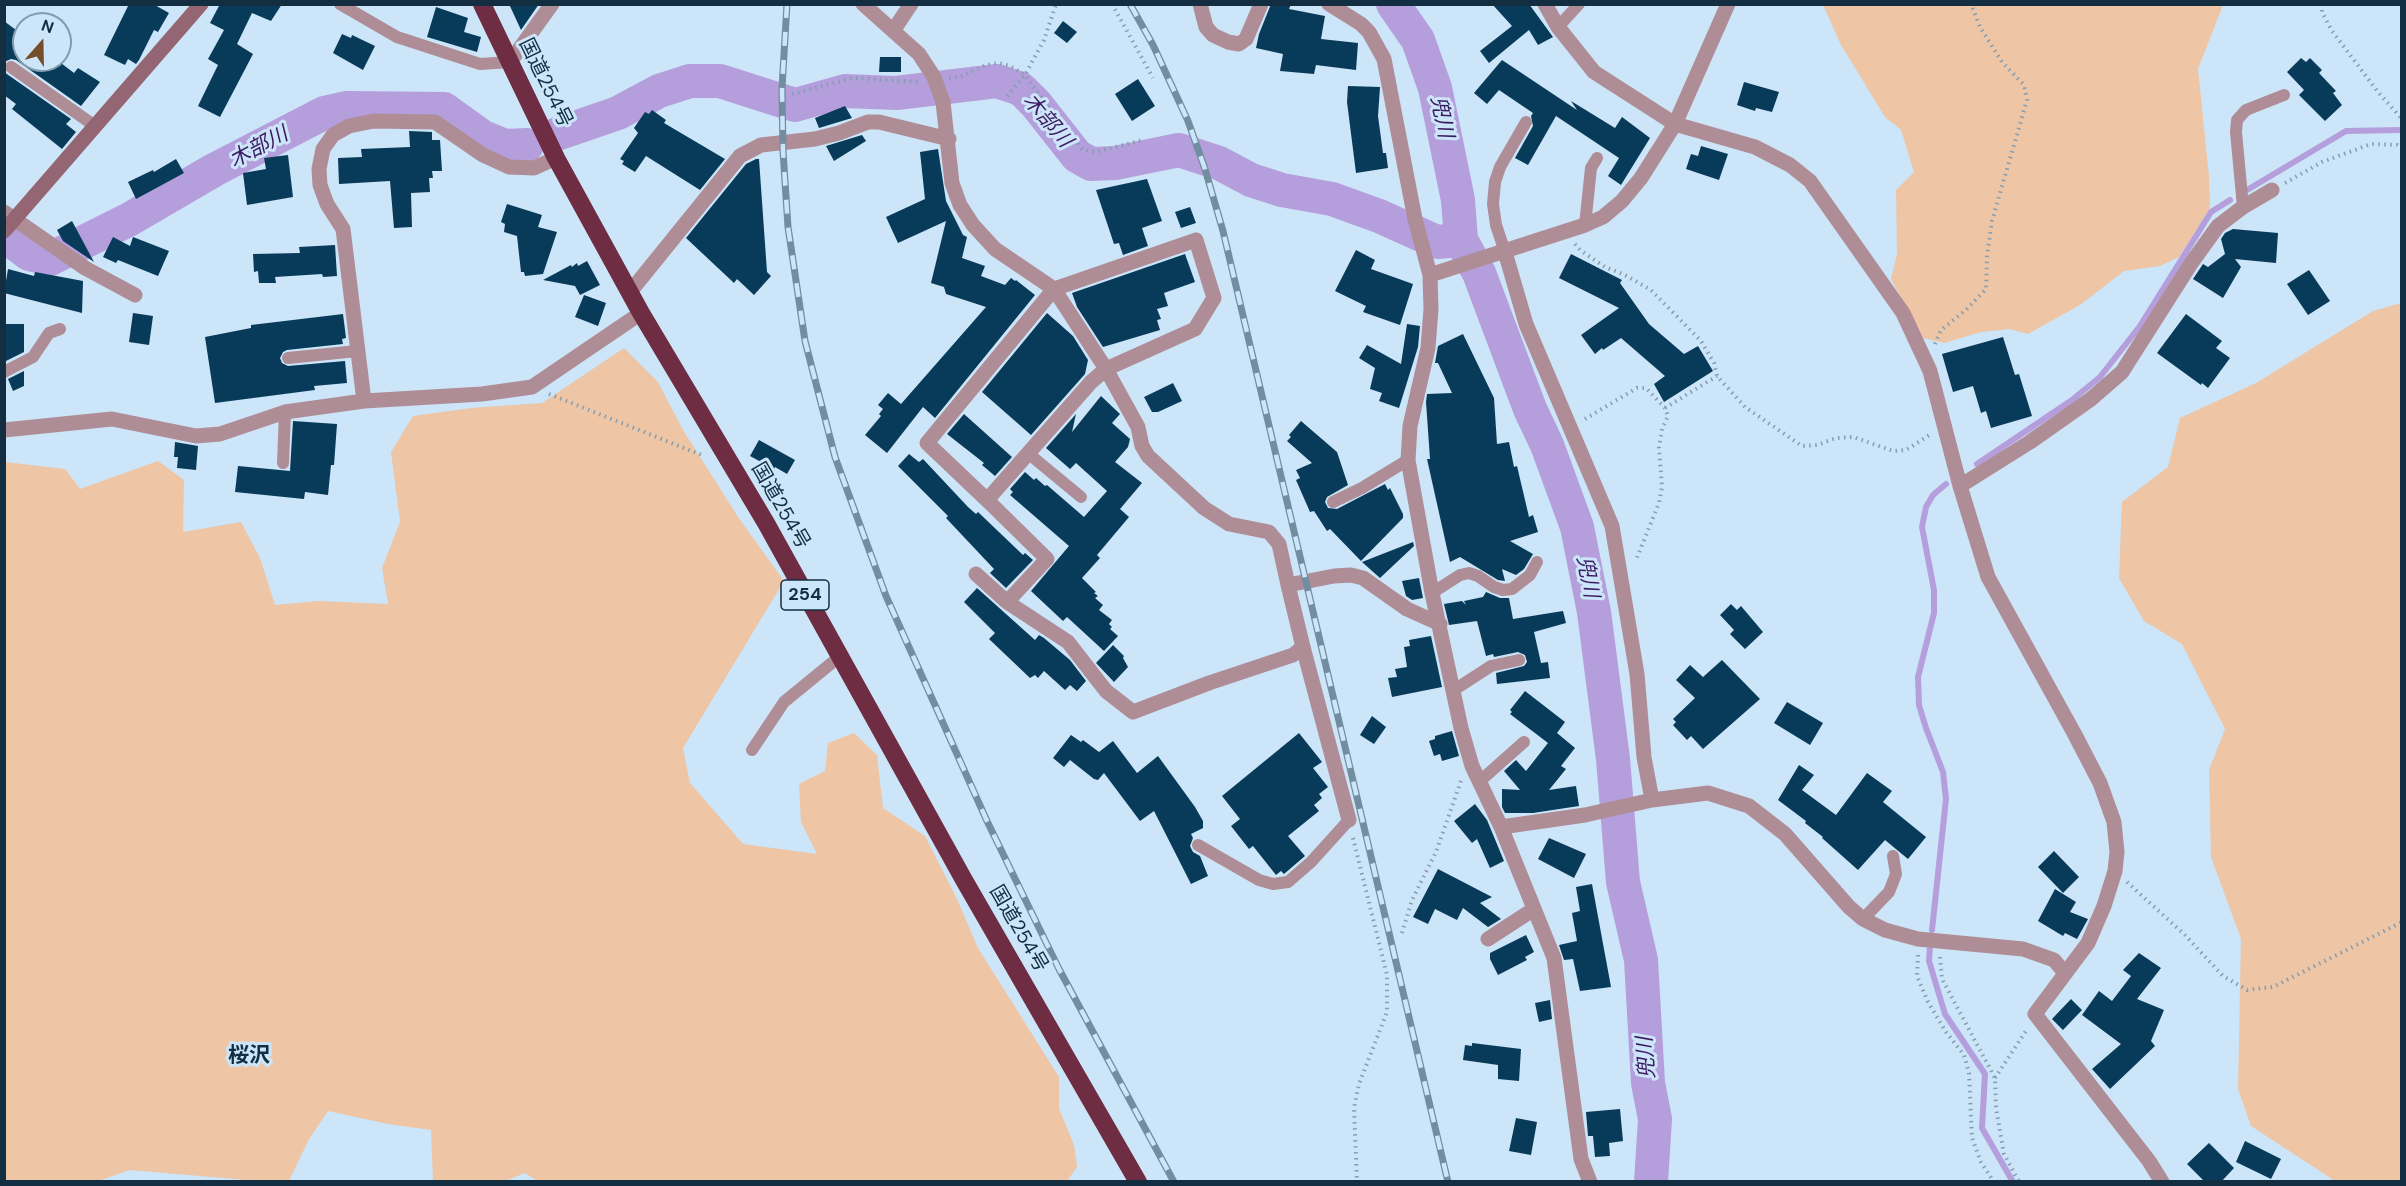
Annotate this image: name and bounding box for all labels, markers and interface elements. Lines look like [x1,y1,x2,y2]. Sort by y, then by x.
north arrow [12,12,72,72]
text: N [39,15,57,38]
street label: 国道254号 [513,35,577,131]
water label: 木部川 [1017,89,1077,153]
water label: 兜川 [1424,94,1458,140]
water label: 木部川 [225,122,293,174]
street label: 国道254号 [746,458,814,554]
water label: 兜川 [1571,554,1603,600]
road number: 254 [781,580,829,610]
street label: 国道254号 [984,881,1052,977]
water label: 兜川 [1633,1036,1661,1080]
district label: 桜沢 [228,1043,270,1069]

